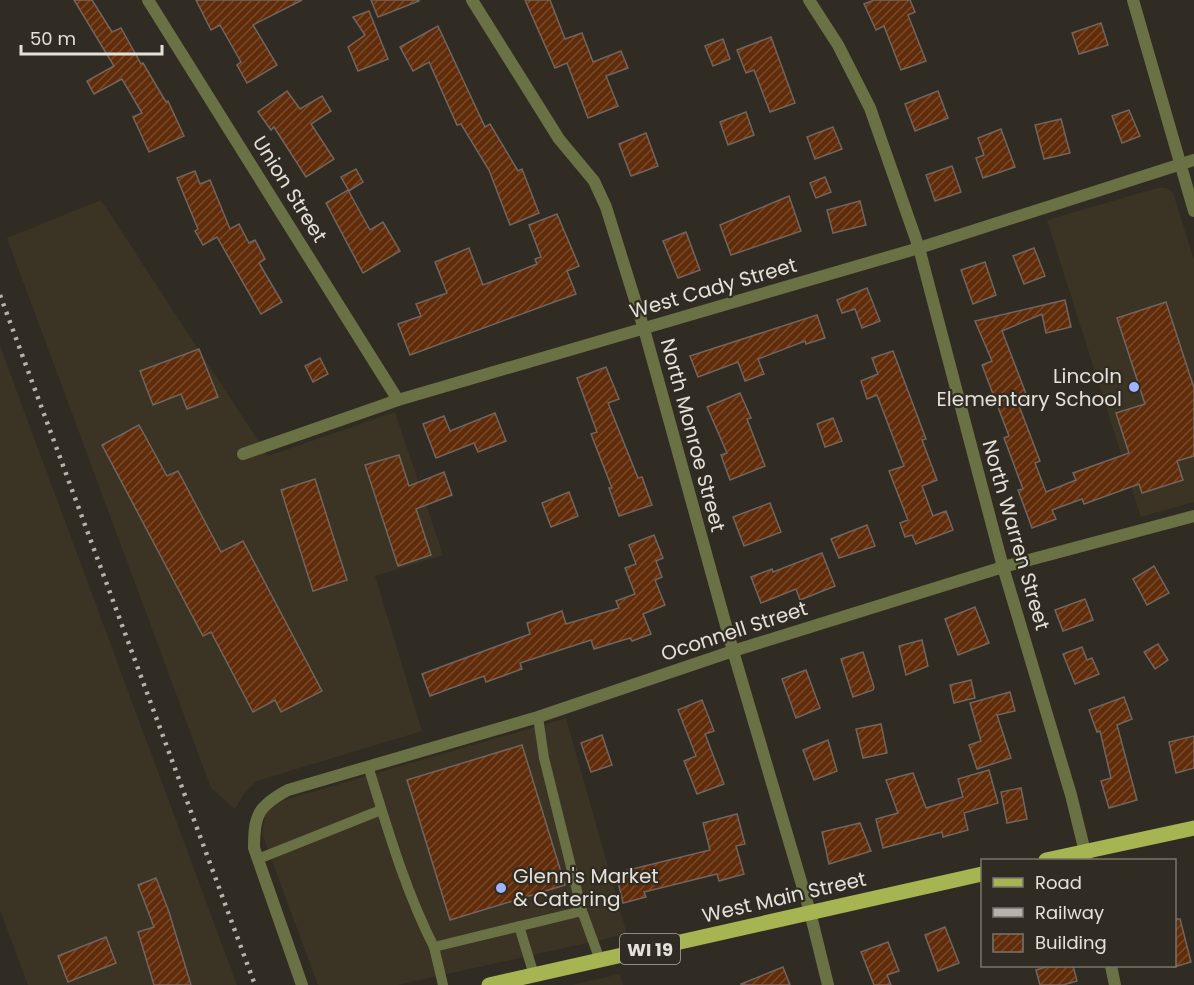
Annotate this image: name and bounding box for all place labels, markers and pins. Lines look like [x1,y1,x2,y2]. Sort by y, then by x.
place label: Lincoln Elementary School [937,362,1122,413]
marker: Lincoln Elementary School [1127,380,1141,394]
place label: Glenn's Market & Catering [513,862,659,913]
marker: Glenn's Market & Catering [494,881,508,895]

